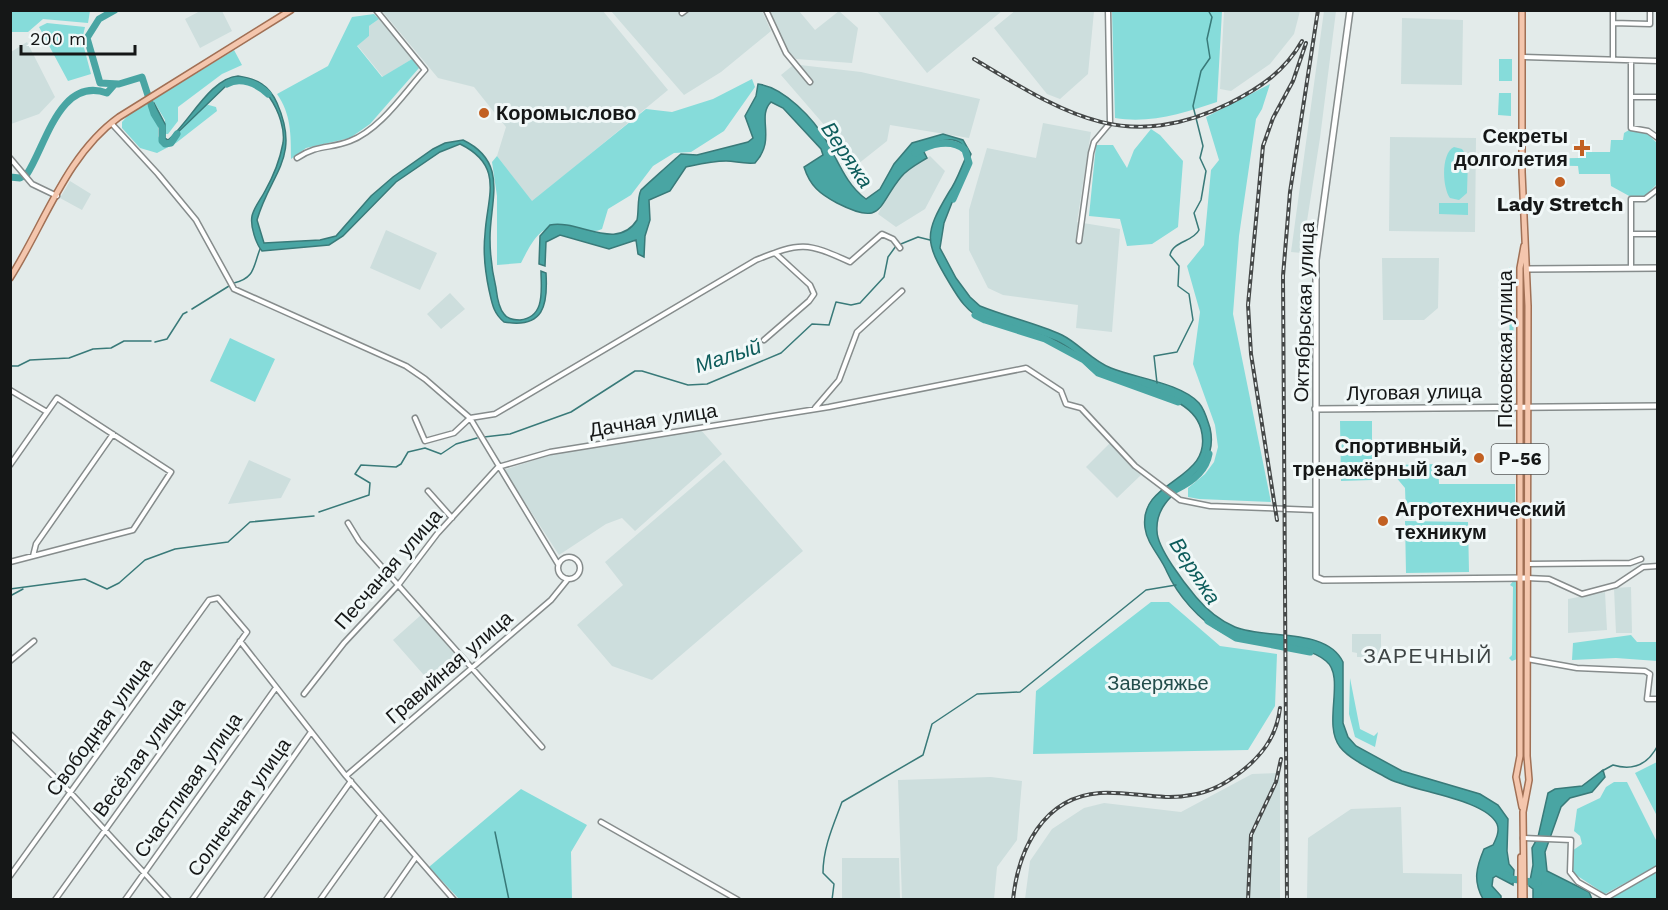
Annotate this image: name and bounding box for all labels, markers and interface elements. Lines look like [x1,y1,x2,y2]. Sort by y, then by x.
scale bar [21,18,135,56]
text: 200 m [30,28,86,49]
place label: Коромыслово [496,101,637,125]
marker: Коромыслово [477,106,491,120]
water label: Веряжа [816,117,879,193]
place label: Секреты долголетия [1454,124,1568,171]
marker: Секреты долголетия [1573,139,1591,157]
marker: Lady Stretch [1553,175,1567,189]
place label: Lady Stretch [1497,192,1623,216]
street label: Октябрьская улица [1289,221,1319,403]
street label: Псковская улица [1493,269,1517,428]
water label: Малый [692,333,764,378]
street label: Луговая улица [1346,379,1483,405]
street label: Дачная улица [587,398,720,442]
place label: Спортивный, тренажёрный зал [1292,434,1467,481]
road number: Р-56 [1492,444,1549,474]
marker: Спортивный, тренажёрный зал [1472,451,1486,465]
place label: Агротехнический техникум [1395,497,1566,544]
street label: Песчаная улица [329,503,447,634]
marker: Агротехнический техникум [1376,514,1390,528]
water label: Веряжа [1165,533,1226,609]
street label: Гравийная улица [381,605,518,728]
district label: ЗАРЕЧНЫЙ [1363,643,1493,668]
street label: Свободная улица [41,653,158,801]
park label: Заверяжье [1107,671,1209,695]
street label: Весёлая улица [88,692,191,821]
street label: Счастливая улица [129,707,248,862]
street label: Солнечная улица [182,732,296,881]

